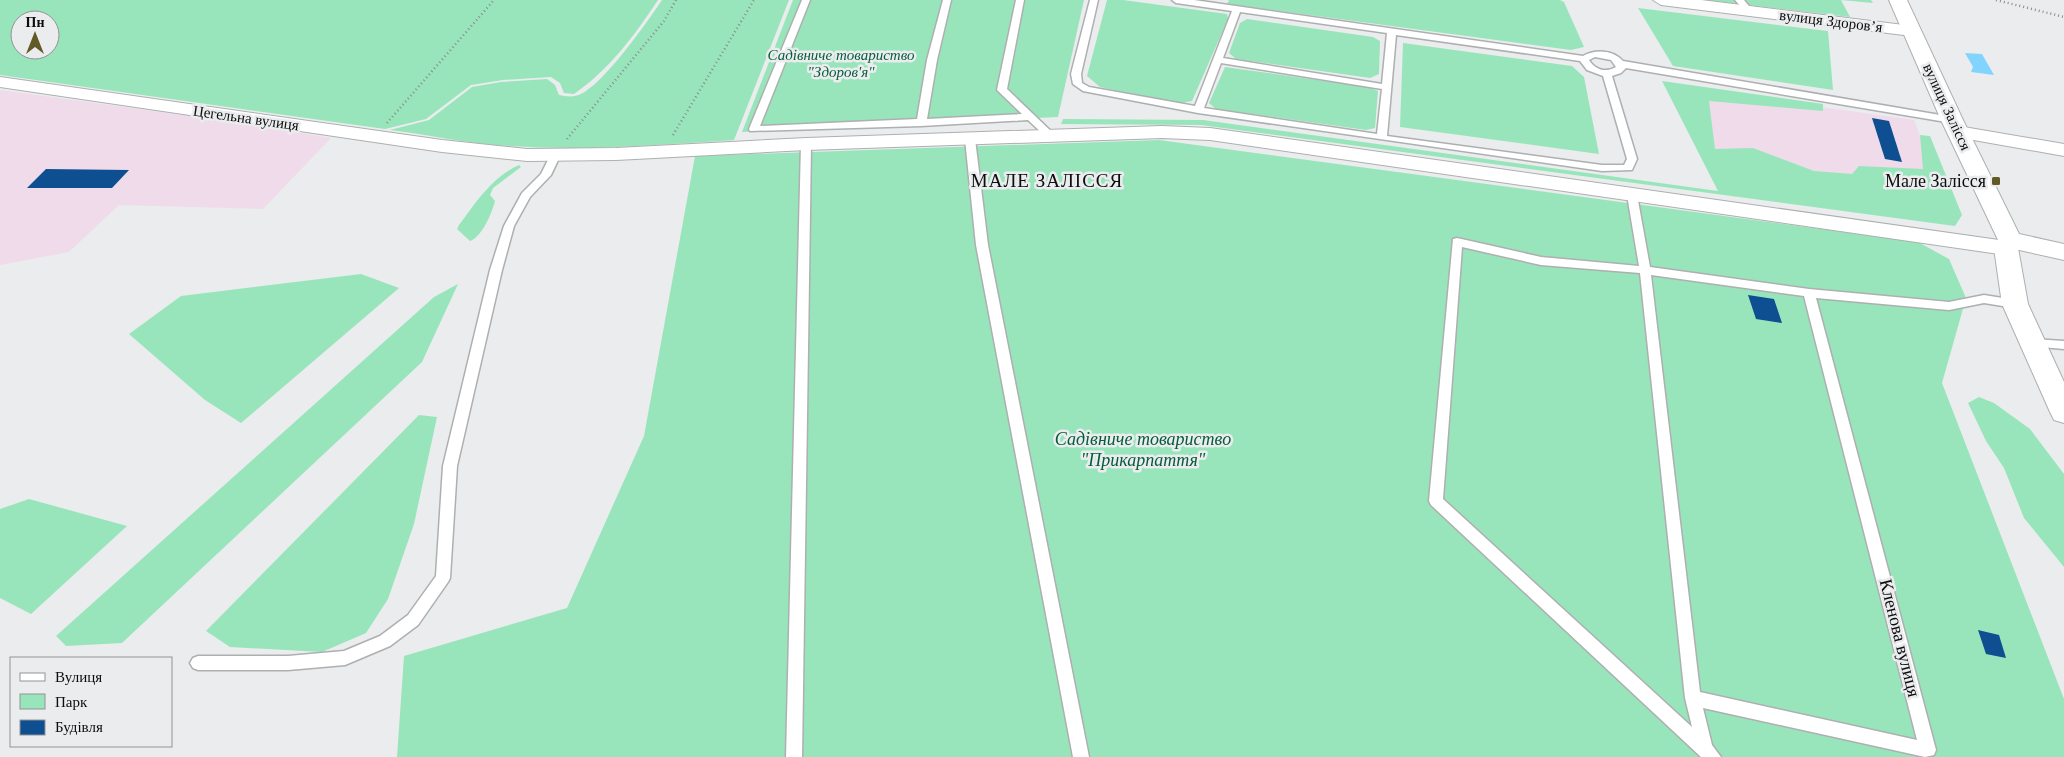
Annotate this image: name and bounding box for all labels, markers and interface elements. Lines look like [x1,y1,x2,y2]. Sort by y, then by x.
street label: вулиця Здоровʼя [1778,7,1884,35]
north arrow [10,10,60,60]
text: Пн [26,15,44,30]
park label: Садівниче товариство "Здоров'я" [768,47,915,80]
street label: вулиця Залісся [1920,61,1974,153]
street label: Цегельна вулиця [192,103,300,133]
district label: МАЛЕ ЗАЛІССЯ [971,170,1123,191]
place label: Мале Залісся [1885,171,1986,191]
marker: Мале Залісся [1990,175,2002,187]
park label: Садівниче товариство "Прикарпаття" [1055,429,1231,470]
street label: Кленова вулиця [1876,577,1924,699]
legend [10,657,172,747]
text: Вулиця [55,669,102,685]
text: Парк [55,694,88,710]
text: Будівля [55,719,103,735]

